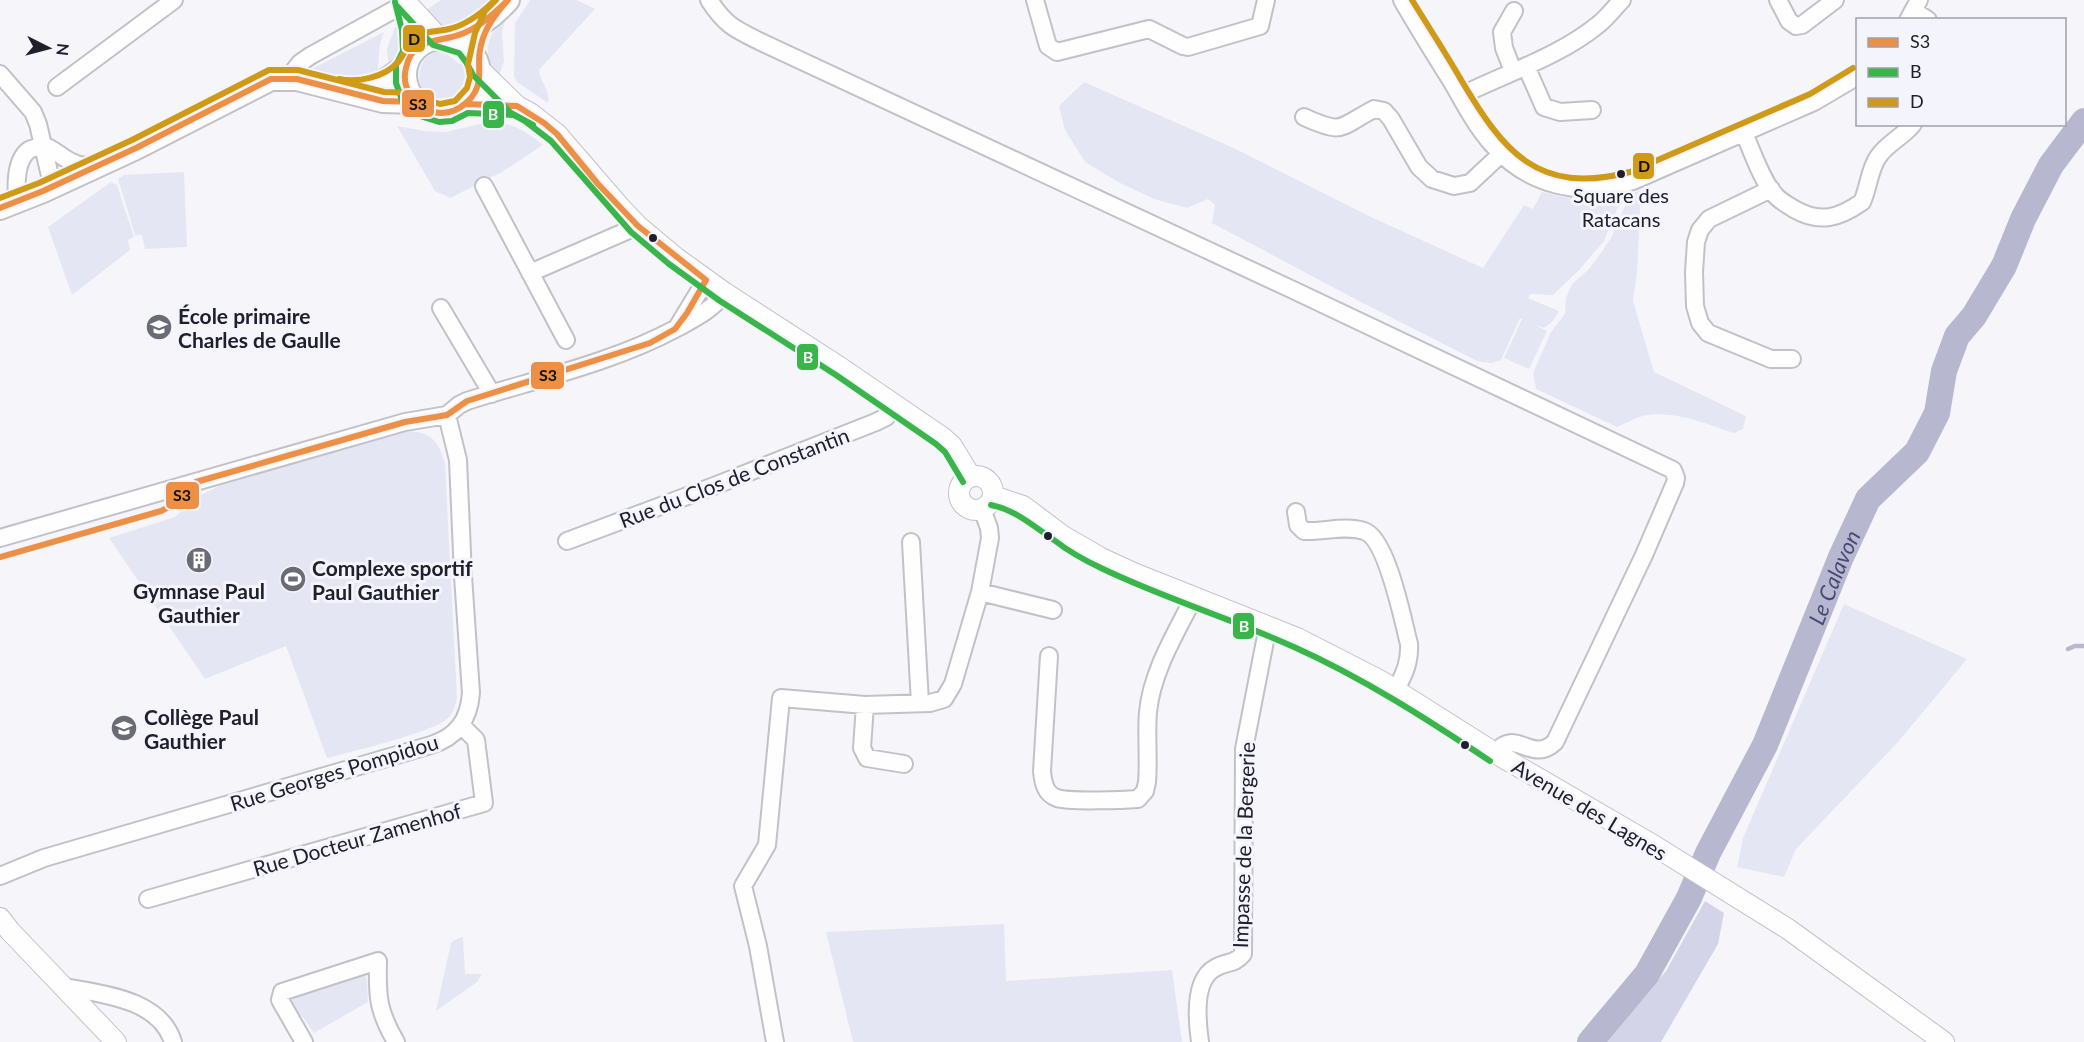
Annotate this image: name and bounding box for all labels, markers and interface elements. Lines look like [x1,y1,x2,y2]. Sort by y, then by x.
north arrow [18,18,78,78]
legend [1856,18,2066,126]
line badge: D [402,24,426,53]
text: D [408,29,420,48]
text: S3 [1910,30,1930,52]
text: N [53,42,74,57]
text: B [1910,60,1922,82]
line badge: S3 [401,89,435,118]
text: D [1910,90,1924,112]
text: S3 [409,94,427,113]
line badge: B [482,100,505,129]
text: B [488,104,498,123]
line badge: D [1632,152,1655,180]
text: D [1638,156,1650,175]
marker: Square des Ratacans [1615,168,1627,180]
place label: Square des Ratacans [1573,183,1669,231]
unlabelled marker [647,232,659,244]
place label: École primaire Charles de Gaulle [178,303,341,352]
school or university icon: École primaire Charles de Gaulle [144,312,174,342]
line badge: B [796,343,819,371]
text: B [803,347,813,366]
line badge: S3 [530,361,565,390]
text: S3 [539,365,557,384]
street label: Rue du Clos de Constantin [616,422,852,532]
line badge: S3 [165,481,200,510]
text: S3 [173,485,191,504]
water label: Le Calavon [1802,525,1865,628]
unlabelled marker [1042,530,1054,542]
building icon: Gymnase Paul Gauthier [184,545,214,575]
place label: Complexe sportif Paul Gauthier [312,555,473,604]
sports icon: Complexe sportif Paul Gauthier [278,564,308,594]
place label: Gymnase Paul Gauthier [133,578,265,627]
line badge: B [1232,612,1255,640]
text: B [1239,616,1249,635]
place label: Collège Paul Gauthier [144,704,259,753]
school or university icon: Collège Paul Gauthier [109,713,139,743]
street label: Rue Georges Pompidou [227,728,441,816]
unlabelled marker [1459,739,1471,751]
street label: Impasse de la Bergerie [1227,741,1259,949]
street label: Avenue des Lagnes [1508,753,1672,865]
street label: Rue Docteur Zamenhof [250,797,465,881]

